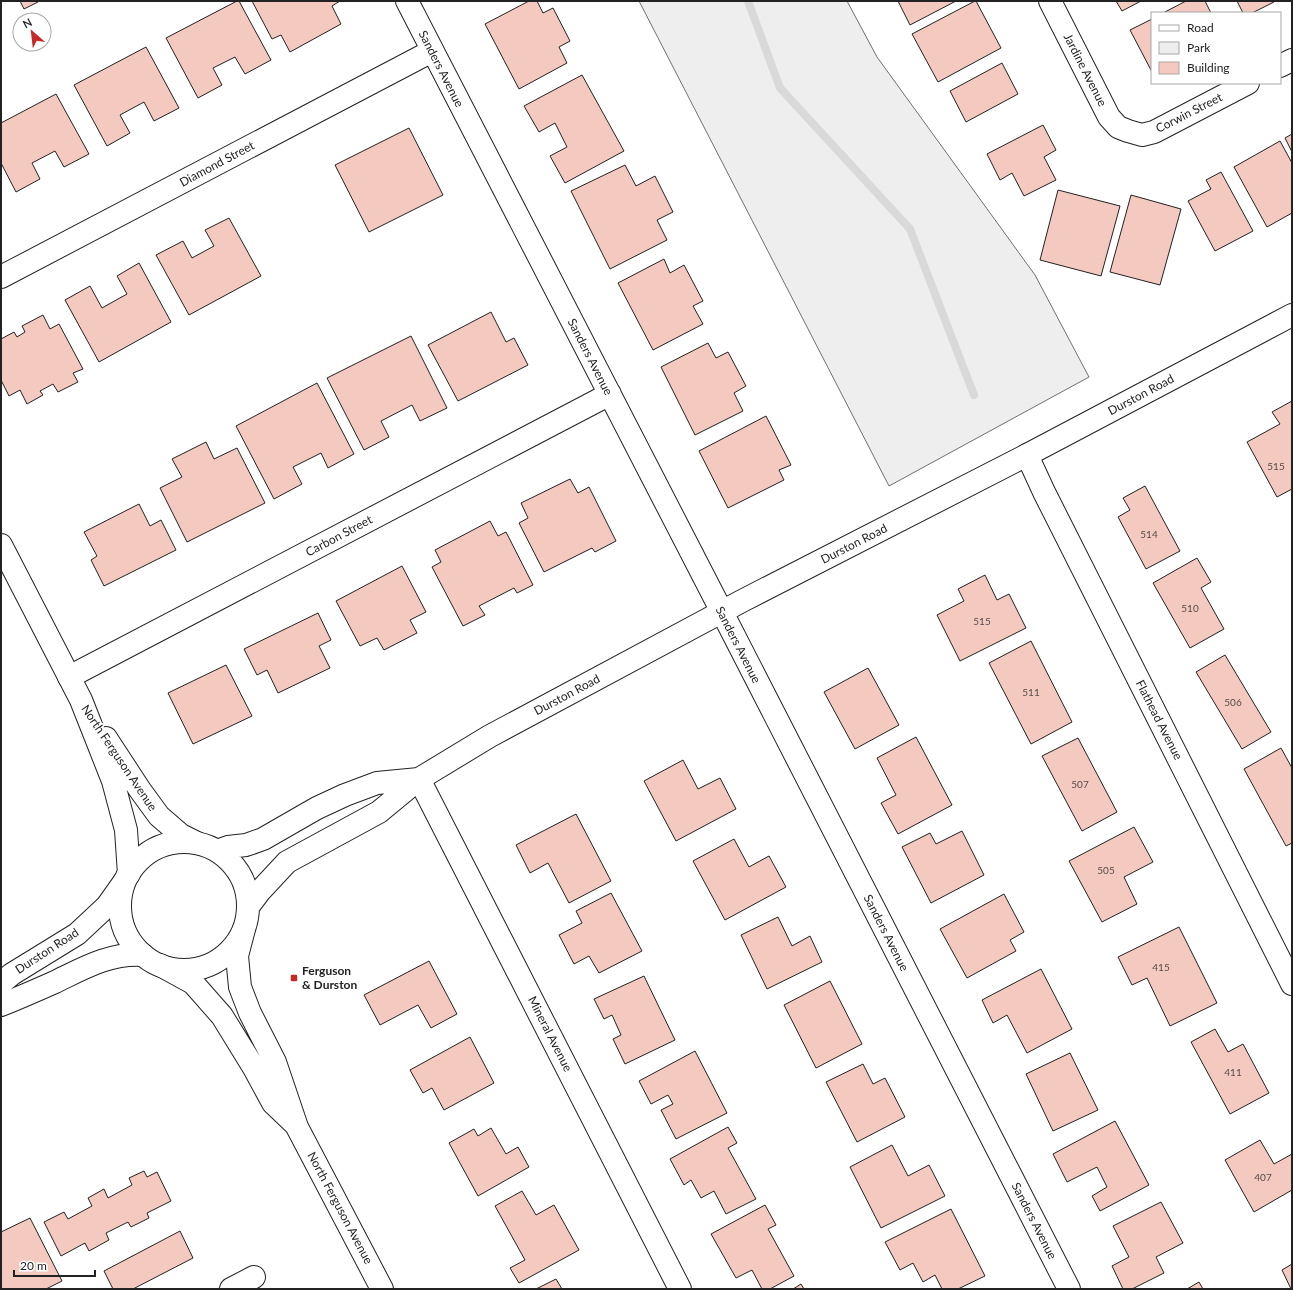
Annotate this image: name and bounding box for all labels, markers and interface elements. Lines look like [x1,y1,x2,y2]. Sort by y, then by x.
north arrow [12,12,52,52]
legend [1151,12,1281,84]
text: N [20,15,34,30]
text: Road [1187,20,1214,35]
street label: Sanders Avenue [416,28,467,110]
street label: Jardine Avenue [1061,31,1110,109]
text: Park [1187,40,1211,55]
text: Building [1187,60,1230,75]
street label: Corwin Street [1153,89,1225,136]
street label: Diamond Street [177,137,257,190]
street label: Sanders Avenue [565,316,616,398]
street label: Durston Road [1105,371,1176,418]
house number: 515 [1267,460,1285,472]
street label: Carbon Street [303,511,375,559]
street label: Durston Road [818,520,890,567]
house number: 514 [1140,528,1158,540]
house number: 510 [1181,602,1199,614]
street label: Sanders Avenue [713,604,764,686]
house number: 515 [973,615,991,627]
street label: Durston Road [531,671,602,718]
street label: Flathead Avenue [1133,677,1186,762]
house number: 511 [1022,686,1040,698]
house number: 506 [1224,696,1242,708]
street label: North Ferguson Avenue [78,702,161,814]
house number: 507 [1071,778,1089,790]
house number: 505 [1097,864,1115,876]
street label: Sanders Avenue [861,892,912,974]
street label: Durston Road [12,924,81,977]
house number: 415 [1152,961,1170,973]
place label: Ferguson & Durston [302,963,357,992]
marker: Ferguson & Durston [289,973,299,983]
street label: Mineral Avenue [525,994,576,1074]
house number: 411 [1224,1066,1242,1078]
street label: North Ferguson Avenue [304,1149,376,1267]
house number: 407 [1254,1171,1272,1183]
street label: Sanders Avenue [1009,1180,1060,1262]
scale bar [14,1252,95,1278]
text: 20 m [20,1258,47,1273]

